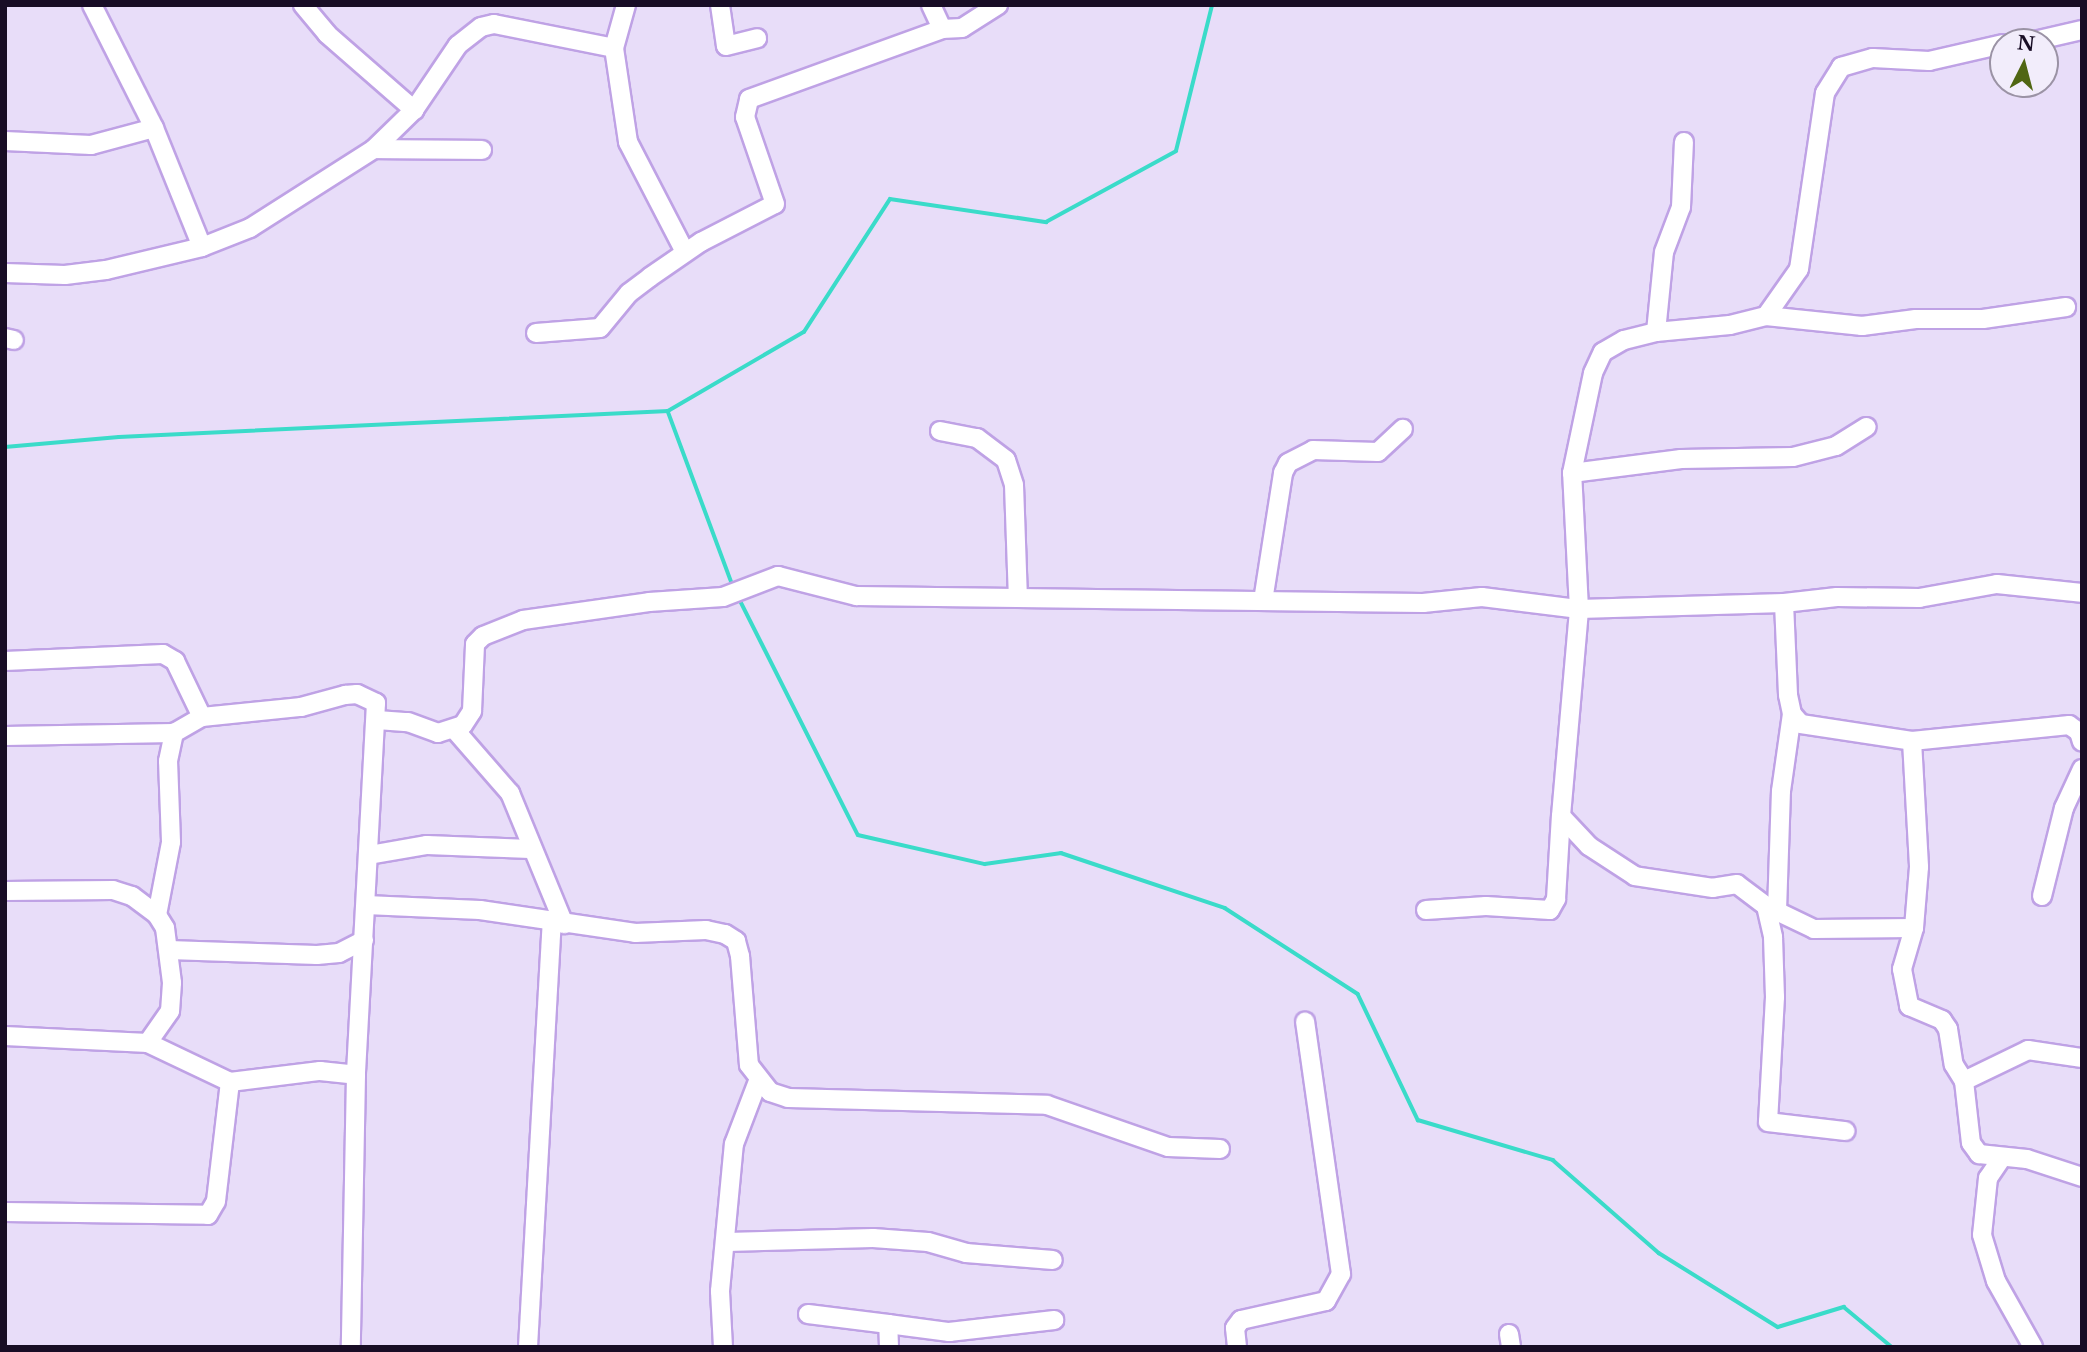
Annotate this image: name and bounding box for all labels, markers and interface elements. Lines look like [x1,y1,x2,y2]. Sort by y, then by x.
north arrow [1989,28,2059,98]
text: N [2016,31,2036,56]

